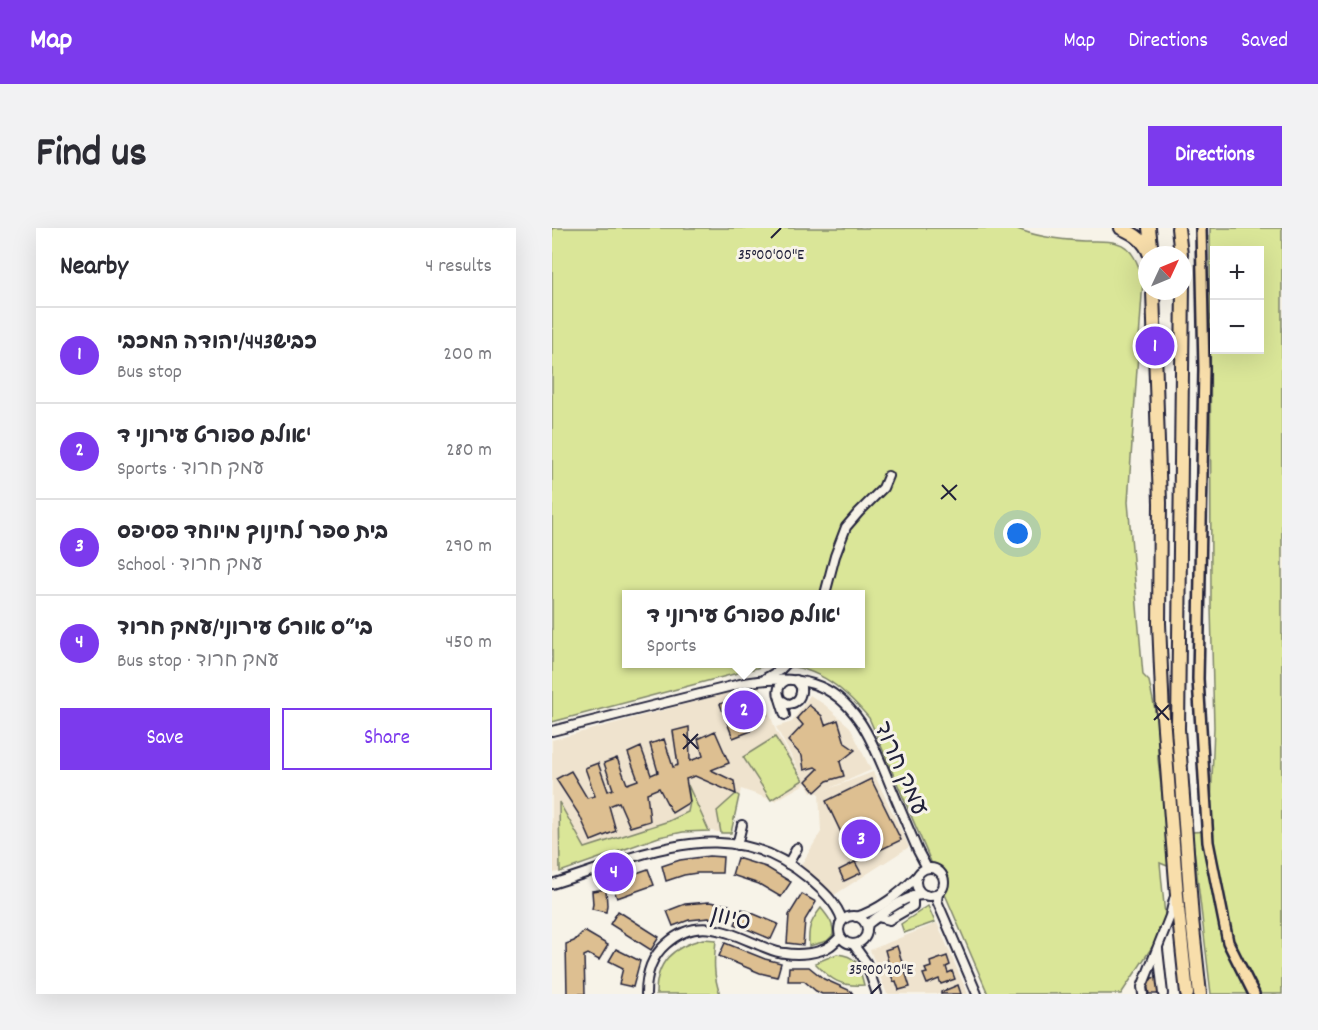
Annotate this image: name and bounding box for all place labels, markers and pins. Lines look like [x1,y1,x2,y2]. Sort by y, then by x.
pin: 1 [1136,324,1174,368]
pin: 2 [724,688,764,732]
pin: 3 [842,816,880,862]
pin: 4 [594,850,634,894]

